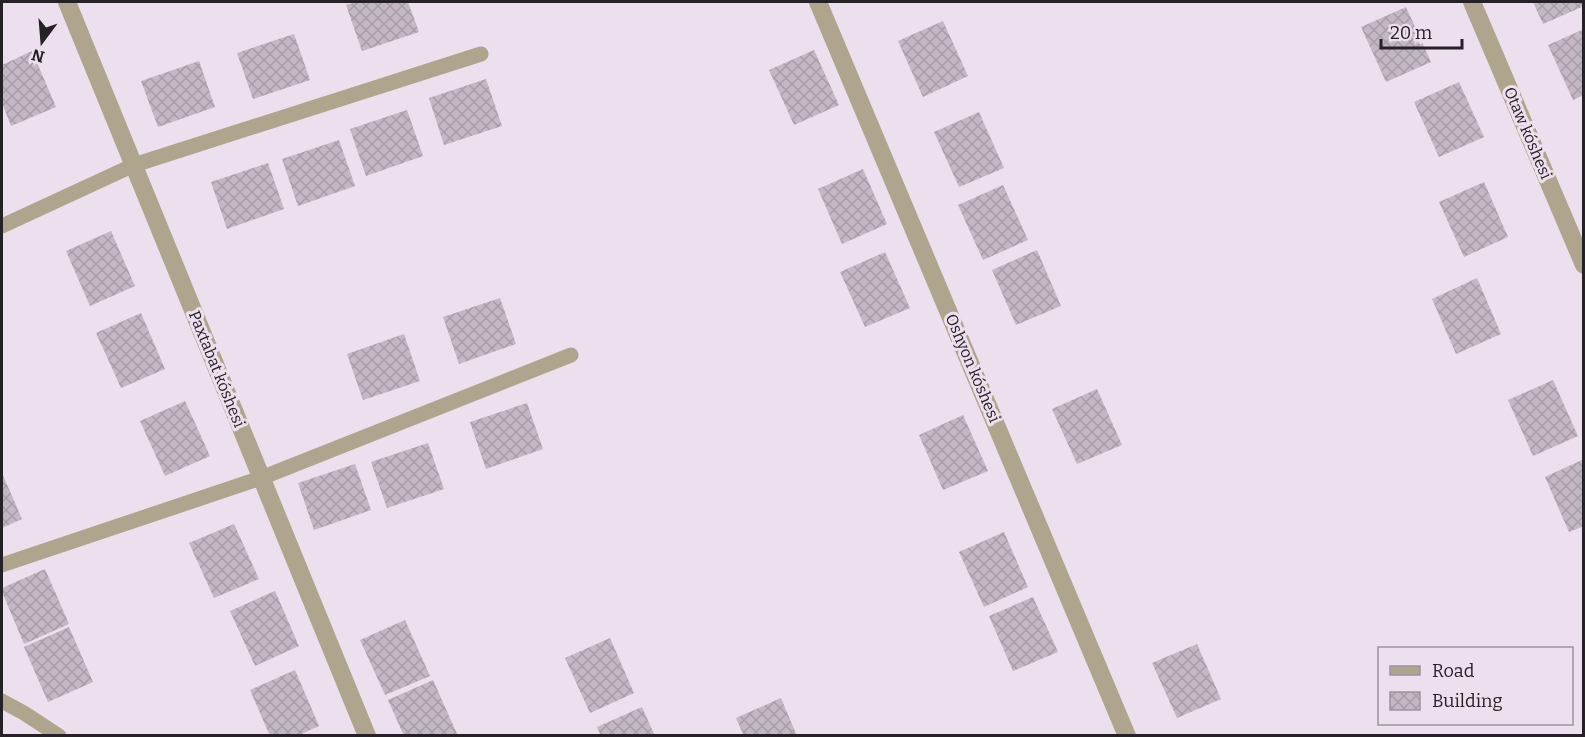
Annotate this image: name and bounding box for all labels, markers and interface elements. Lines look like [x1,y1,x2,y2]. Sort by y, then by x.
north arrow [12,12,72,72]
scale bar [1381,12,1462,50]
text: 20 m [1390,22,1432,44]
text: N [29,45,47,67]
street label: Otaw kóshesi [1500,84,1556,182]
street label: Paxtabat kóshesi [185,308,249,430]
street label: Oshyon kóshesi [942,311,1005,425]
legend [1378,647,1573,725]
text: Road [1432,660,1475,682]
text: Building [1432,690,1503,712]

